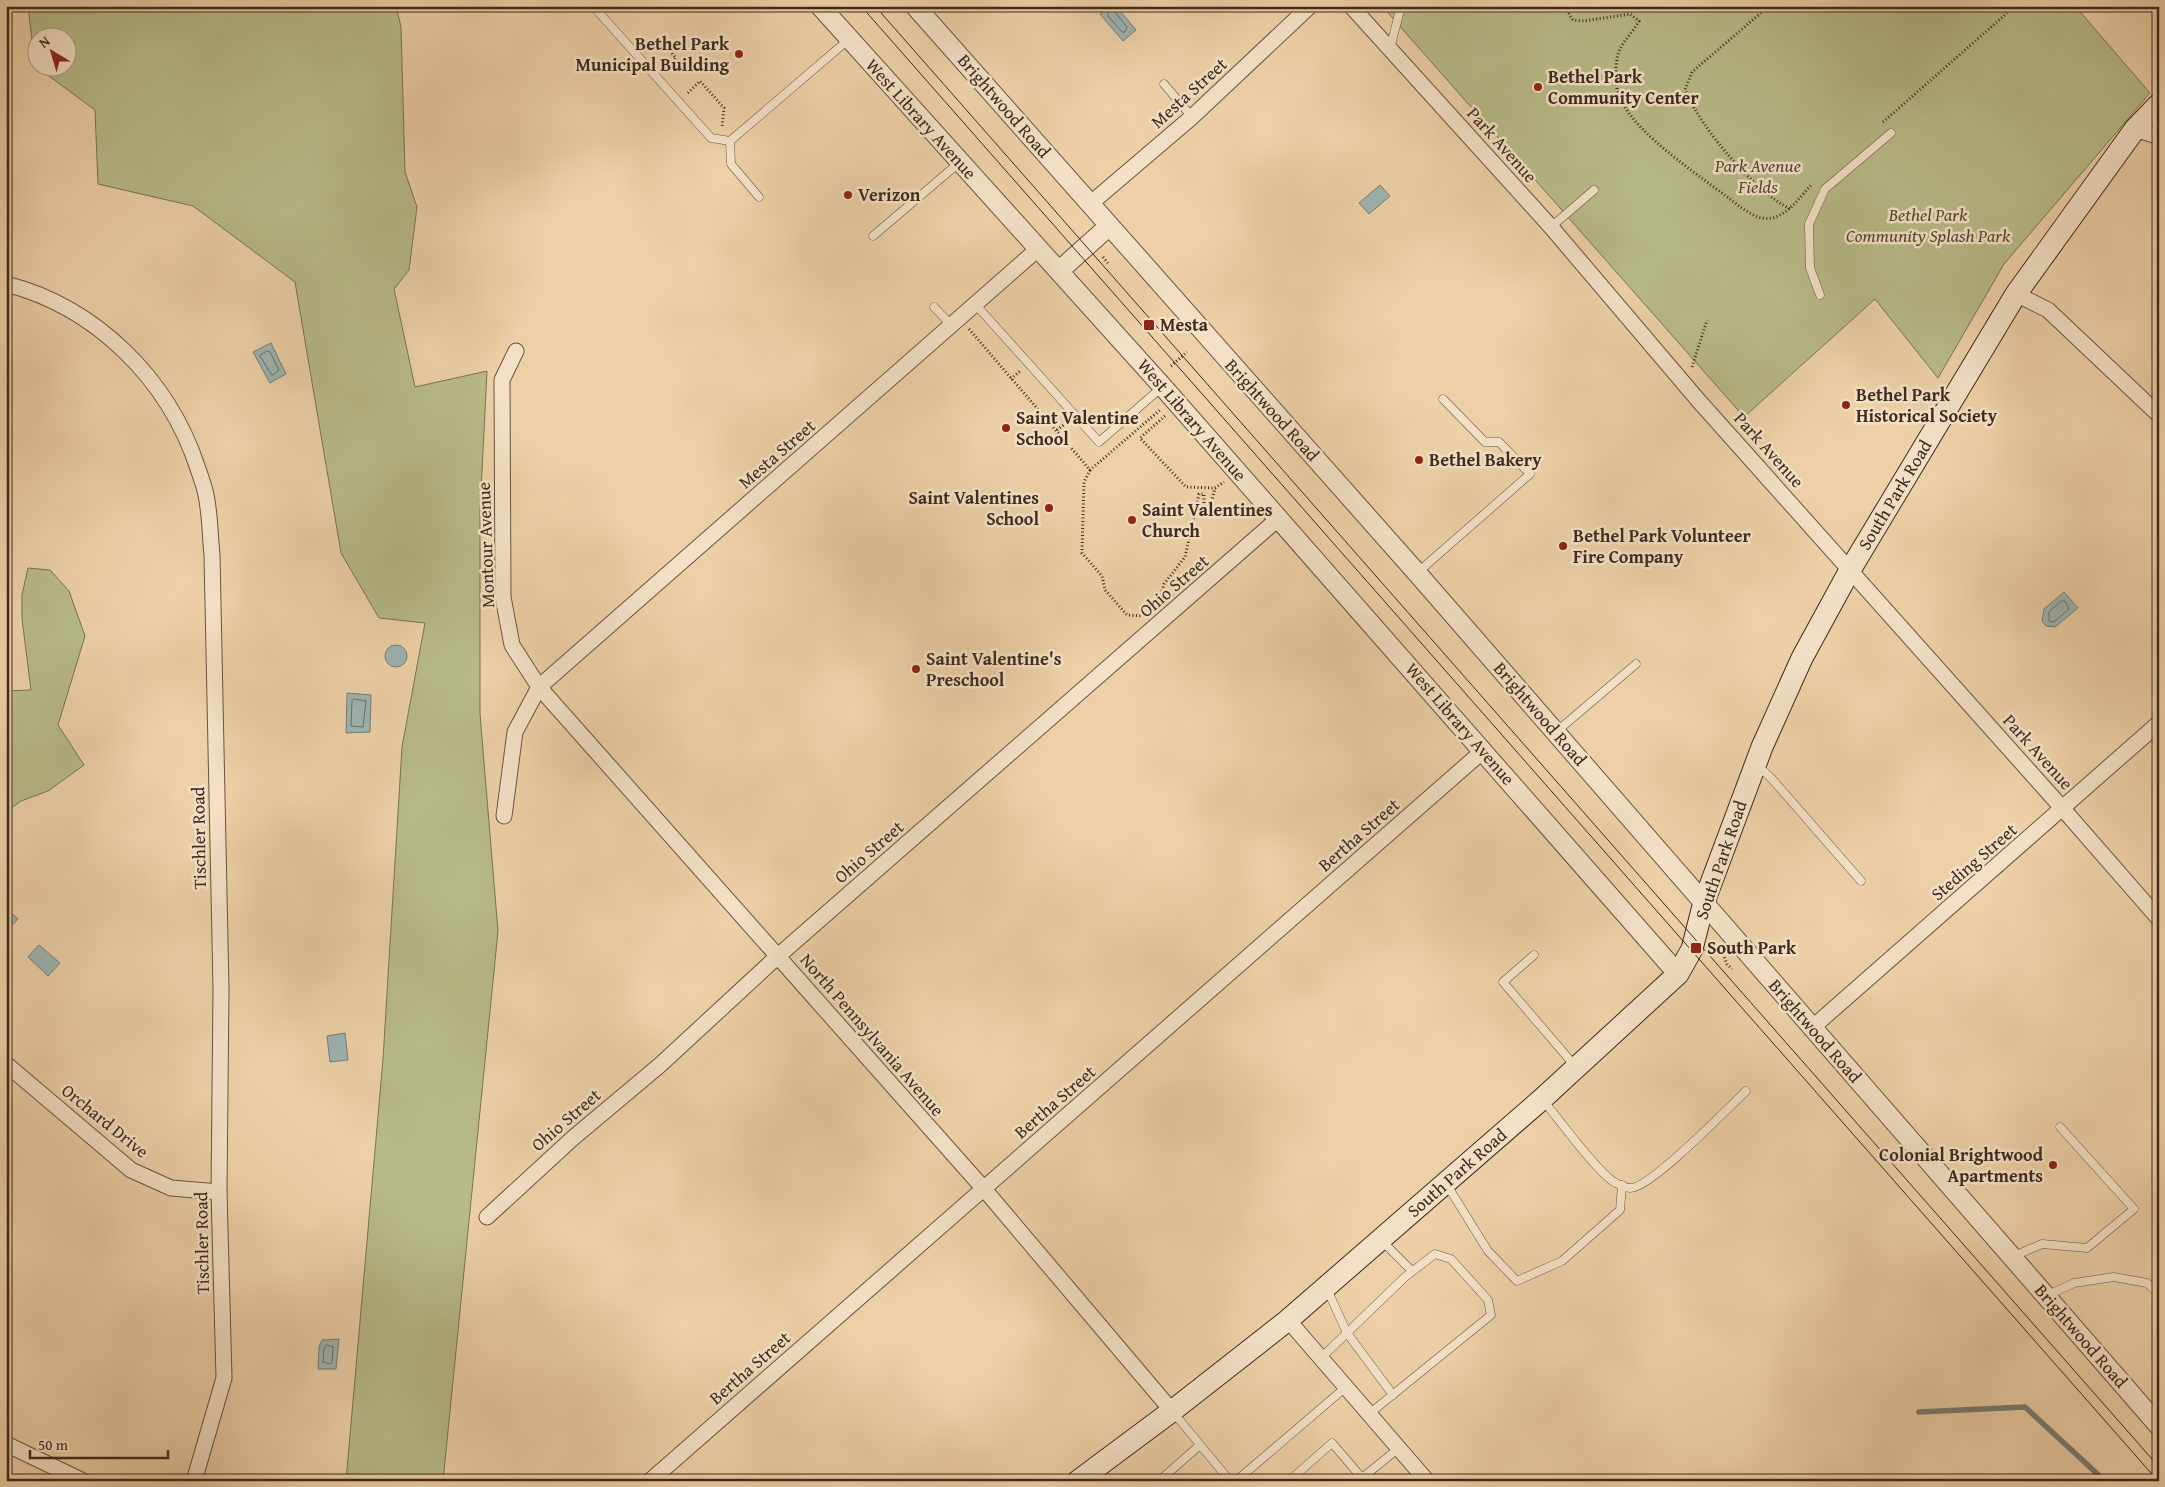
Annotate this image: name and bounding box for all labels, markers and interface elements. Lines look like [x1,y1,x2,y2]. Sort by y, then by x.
north arrow [28,28,78,78]
place label: Bethel Park Municipal Building [575,30,730,78]
text: N [34,31,54,53]
marker: Bethel Park Municipal Building [733,48,745,60]
street label: Brightwood Road [951,48,1058,164]
street label: Mesta Street [1144,50,1233,134]
street label: West Library Avenue [859,52,983,185]
place label: Bethel Park Community Center [1548,63,1699,111]
marker: Bethel Park Community Center [1532,81,1544,93]
street label: Park Avenue [1461,101,1544,189]
park label: Park Avenue Fields [1714,152,1801,200]
place label: Verizon [858,181,921,208]
marker: Verizon [842,189,854,201]
park label: Bethel Park Community Splash Park [1846,201,2011,249]
place label: Mesta [1160,311,1209,338]
marker: Mesta [1142,318,1156,332]
street label: West Library Avenue [1131,352,1253,487]
street label: Brightwood Road [1219,352,1326,467]
place label: Bethel Park Historical Society [1856,381,1998,429]
marker: Bethel Park Historical Society [1840,399,1852,411]
place label: Saint Valentine School [1016,404,1139,452]
street label: Park Avenue [1728,406,1811,494]
street label: Mesta Street [732,412,822,495]
marker: Saint Valentine School [1000,422,1012,434]
street label: South Park Road [1851,434,1938,555]
place label: Bethel Bakery [1429,446,1542,473]
marker: Bethel Bakery [1413,454,1425,466]
street label: Montour Avenue [470,482,501,608]
place label: Saint Valentines School [908,484,1039,532]
place label: Saint Valentines Church [1142,496,1273,544]
marker: Saint Valentines School [1043,502,1055,514]
marker: Saint Valentines Church [1126,514,1138,526]
place label: Bethel Park Volunteer Fire Company [1573,522,1752,570]
marker: Bethel Park Volunteer Fire Company [1557,540,1569,552]
street label: Ohio Street [1133,547,1215,624]
place label: Saint Valentine's Preschool [926,645,1062,693]
street label: West Library Avenue [1399,656,1521,791]
street label: Brightwood Road [1487,656,1594,772]
marker: Saint Valentine's Preschool [910,663,922,675]
street label: Park Avenue [1997,708,2080,796]
street label: Tischler Road [184,786,213,890]
street label: Bertha Street [1312,791,1406,878]
street label: South Park Road [1687,796,1754,923]
street label: Ohio Street [828,813,910,890]
street label: Steding Street [1925,816,2023,907]
place label: South Park [1707,934,1797,961]
marker: South Park [1689,941,1703,955]
street label: North Pennsylvania Avenue [794,947,951,1122]
street label: Brightwood Road [1762,973,1869,1089]
street label: Bertha Street [1008,1058,1102,1145]
street label: Orchard Drive [56,1077,155,1164]
street label: Ohio Street [525,1081,607,1158]
street label: South Park Road [1401,1121,1513,1224]
place label: Colonial Brightwood Apartments [1879,1141,2044,1189]
marker: Colonial Brightwood Apartments [2047,1159,2059,1171]
street label: Tischler Road [187,1191,216,1295]
street label: Brightwood Road [2028,1278,2135,1394]
street label: Bertha Street [703,1324,797,1411]
scale bar [30,1427,168,1459]
text: 50 m [38,1434,69,1455]

